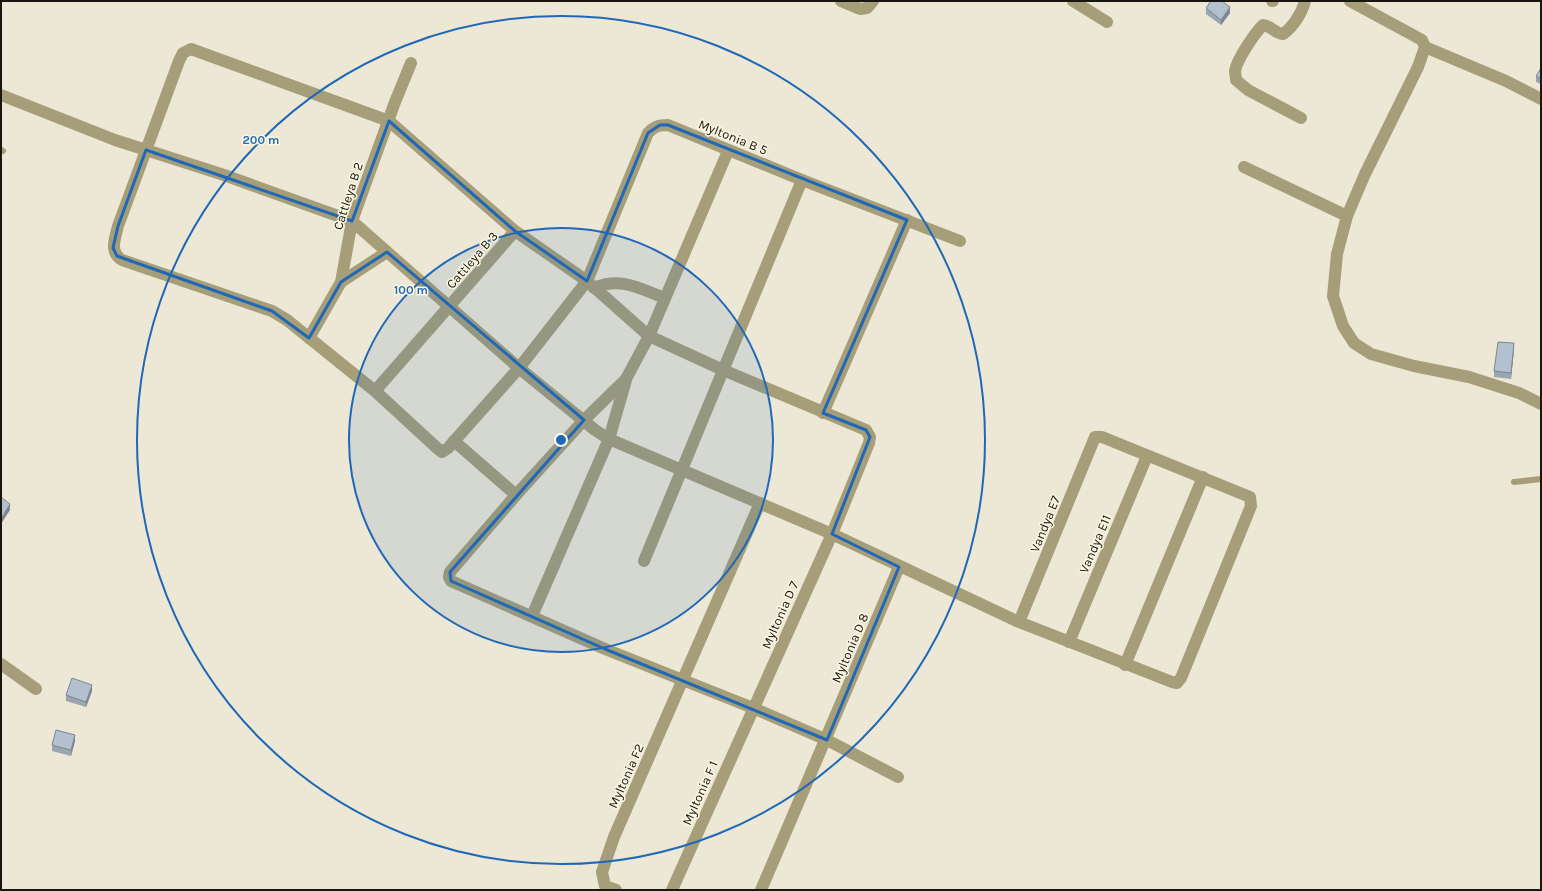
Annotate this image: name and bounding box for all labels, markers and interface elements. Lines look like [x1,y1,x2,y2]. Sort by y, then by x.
street label: Myltonia B 5 [696,116,770,158]
text: 200 m [243,133,279,147]
street label: Cattleya B 2 [330,160,366,232]
street label: Cattleya B 3 [443,229,501,291]
text: 100 m [394,283,428,297]
centre of rings [554,433,568,447]
street label: Vandya E7 [1027,494,1063,554]
street label: Vandya E11 [1076,513,1114,575]
street label: Myltonia D 7 [758,579,802,651]
street label: Myltonia D 8 [829,611,871,685]
street label: Myltonia F2 [605,741,647,811]
street label: Myltonia F 1 [679,758,721,828]

